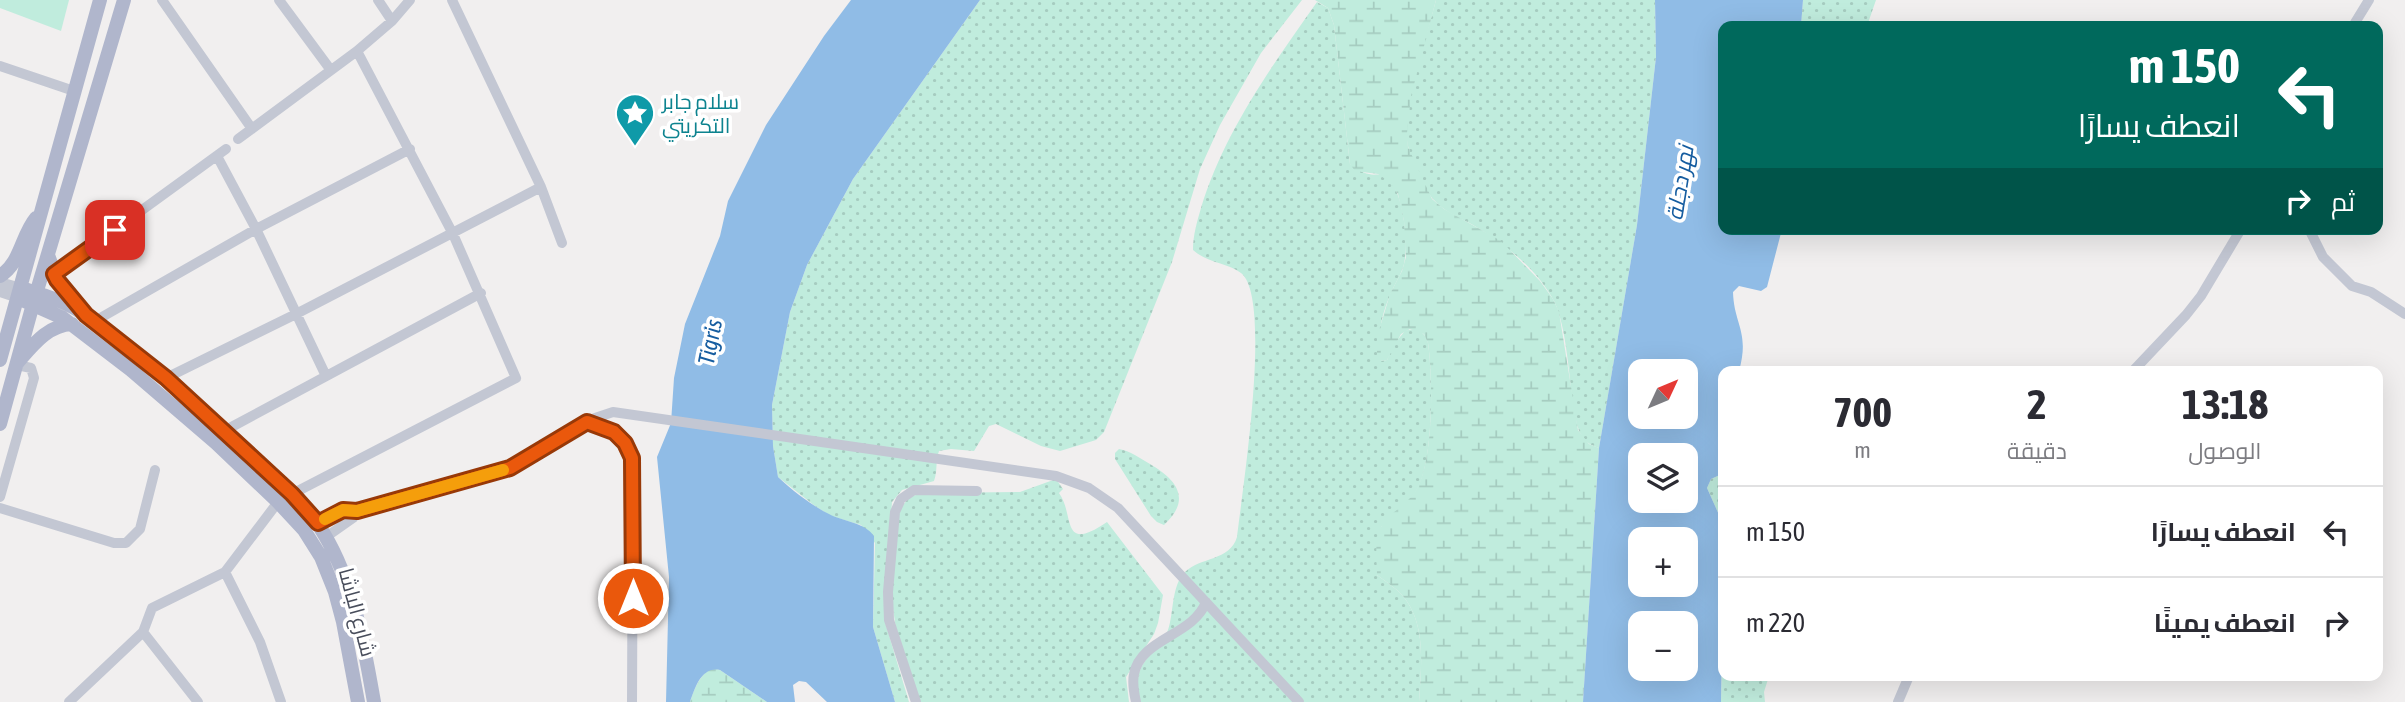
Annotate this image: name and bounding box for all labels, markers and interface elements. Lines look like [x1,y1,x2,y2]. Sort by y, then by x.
text: 150 m [2129,37,2240,93]
icon: left [2264,49,2355,140]
place label: سلام جابر التكريتي [661,89,739,142]
place icon: سلام جابر التكريتي [614,92,656,147]
text: انعطف يسارًا [2078,107,2240,144]
water label: نهر دجلة [1661,141,1700,223]
icon: right [2279,182,2317,220]
text: ثم [2331,187,2355,217]
pin [85,200,145,260]
icon: arrive [96,211,134,249]
water label: Tigris [693,317,727,367]
north arrow [1628,359,1698,429]
map controls [1628,359,1698,681]
text: 2 [2027,380,2047,428]
text: 13:18 [2182,380,2268,428]
text: 700 [1833,388,1892,436]
text: m [1854,437,1871,463]
text: دقيقة [2007,438,2067,464]
text: الوصول [2188,438,2262,464]
button: layers [1628,443,1698,513]
icon: left [2317,513,2355,551]
text: 150 m [1746,517,1805,547]
text: انعطف يسارًا [2151,517,2296,547]
button: + [1628,527,1698,597]
position arrow [596,561,670,635]
street label: شارع الباشا [332,565,381,660]
icon: right [2317,604,2355,642]
text: 220 m [1746,608,1805,638]
text: انعطف يمينًا [2154,608,2296,638]
button: − [1628,611,1698,681]

